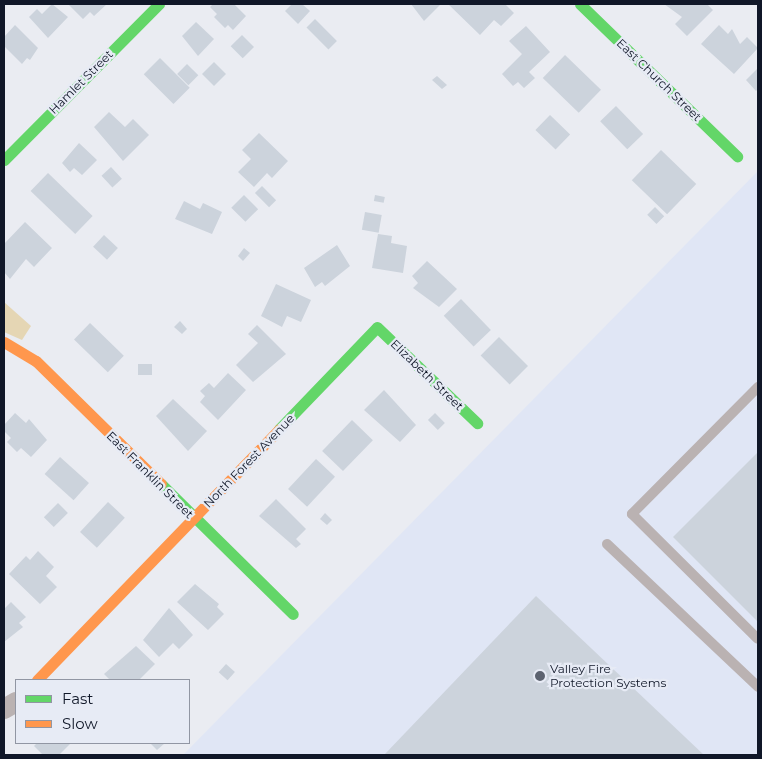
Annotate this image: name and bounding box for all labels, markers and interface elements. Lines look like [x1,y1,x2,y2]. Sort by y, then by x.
street label: East Church Street [614,36,704,124]
street label: Hamlet Street [46,47,116,117]
street label: Elizabeth Street [388,337,466,413]
street label: North Forest Avenue [201,411,297,511]
street label: East Franklin Street [104,429,196,521]
place label: Valley Fire Protection Systems [550,662,666,690]
marker: Valley Fire Protection Systems [534,670,546,682]
legend [15,679,190,744]
text: Fast [62,689,93,708]
text: Slow [62,714,98,733]

